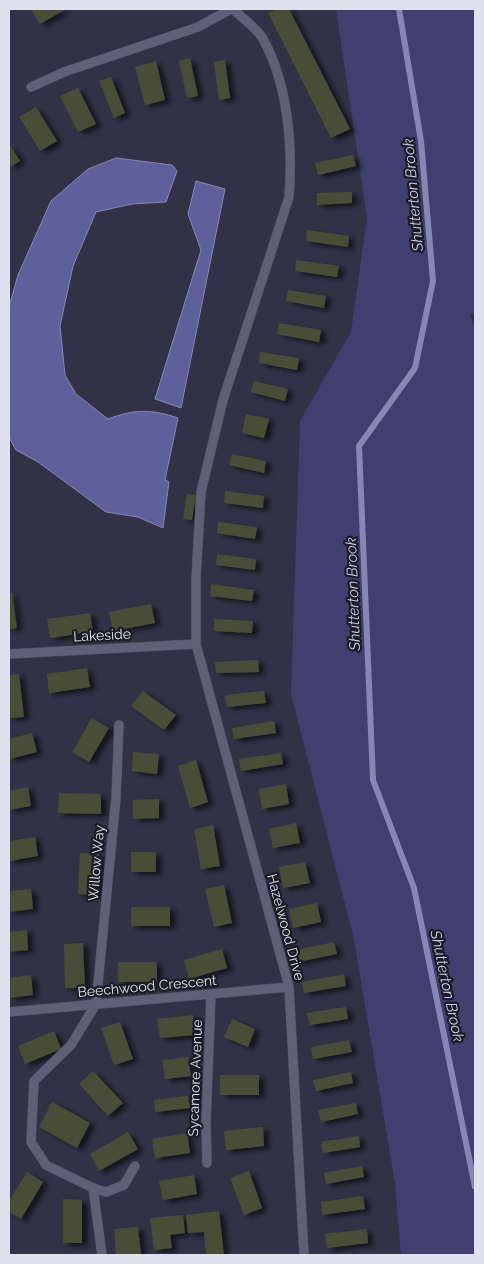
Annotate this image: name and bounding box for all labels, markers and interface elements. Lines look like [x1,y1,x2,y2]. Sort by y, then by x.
water label: Shutterton Brook [399,138,427,253]
water label: Shutterton Brook [342,537,364,652]
street label: Lakeside [73,625,131,645]
street label: Willow Way [85,824,107,902]
street label: Hazelwood Drive [264,872,308,982]
water label: Shutterton Brook [426,928,468,1043]
street label: Beechwood Crescent [77,972,217,1000]
street label: Sycamore Avenue [185,1019,205,1137]

